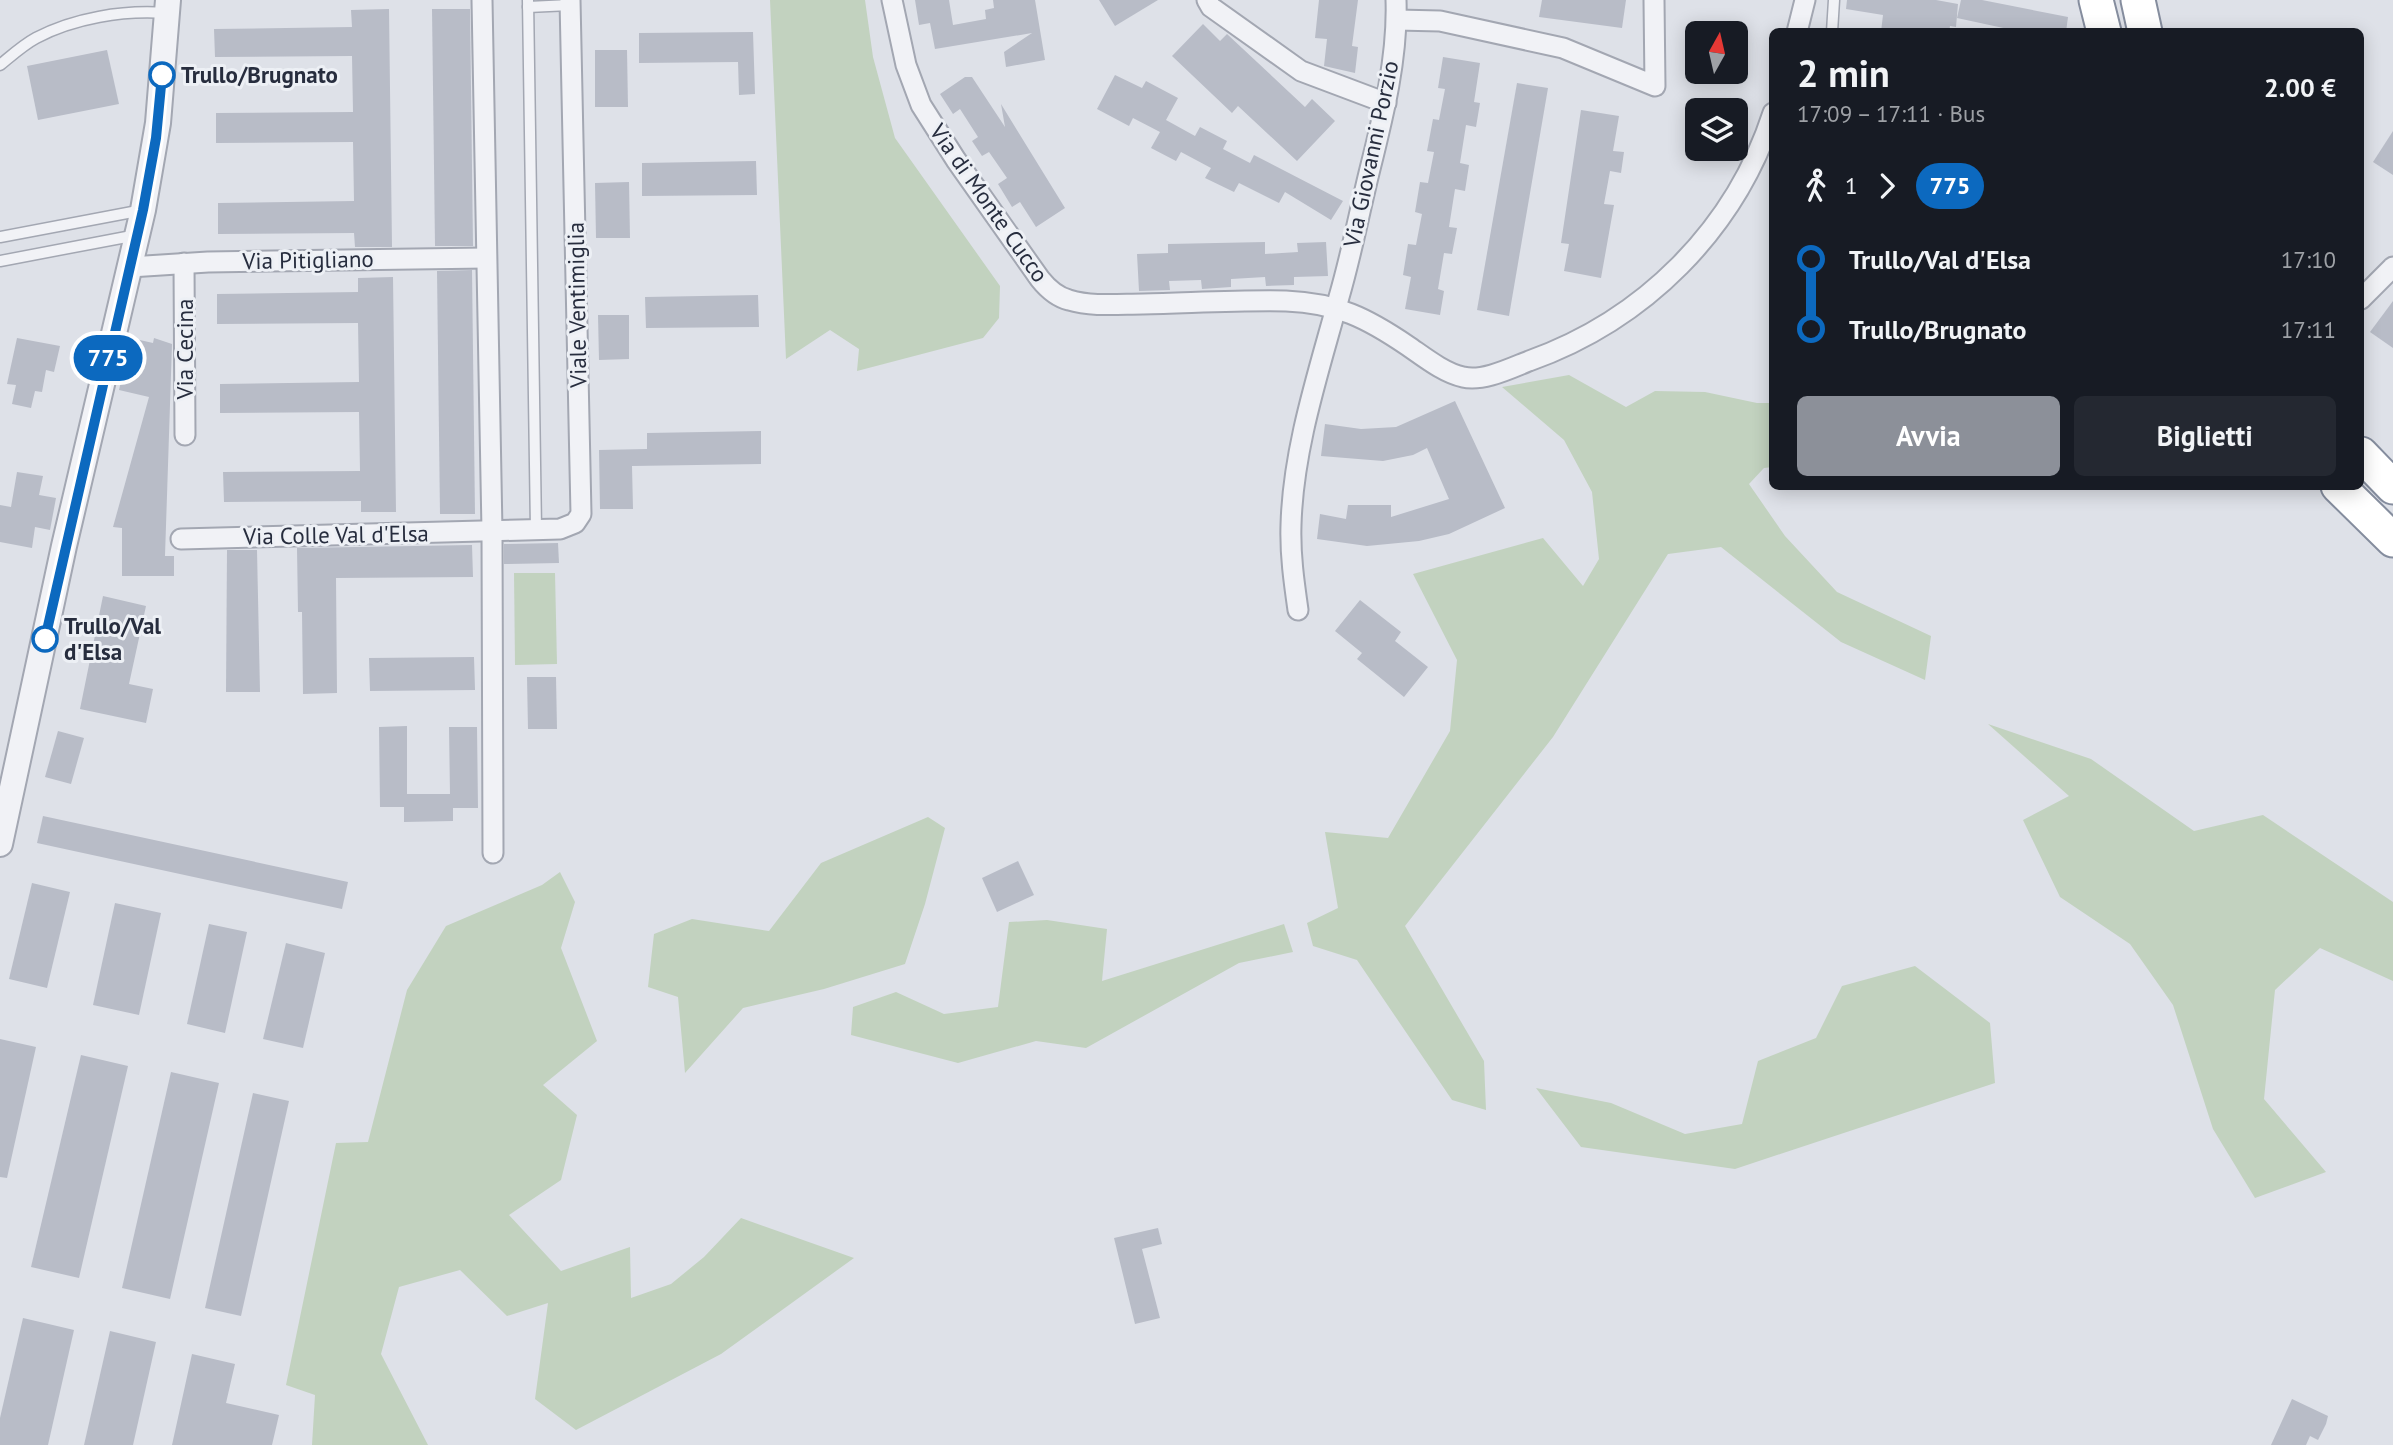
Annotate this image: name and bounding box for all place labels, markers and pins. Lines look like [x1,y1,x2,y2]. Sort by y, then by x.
place label: Trullo/Brugnato [181,60,338,89]
marker: Trullo/Brugnato [149,62,175,88]
place label: Trullo/Val d'Elsa [64,611,161,666]
marker: Trullo/Val d'Elsa [32,626,58,652]

